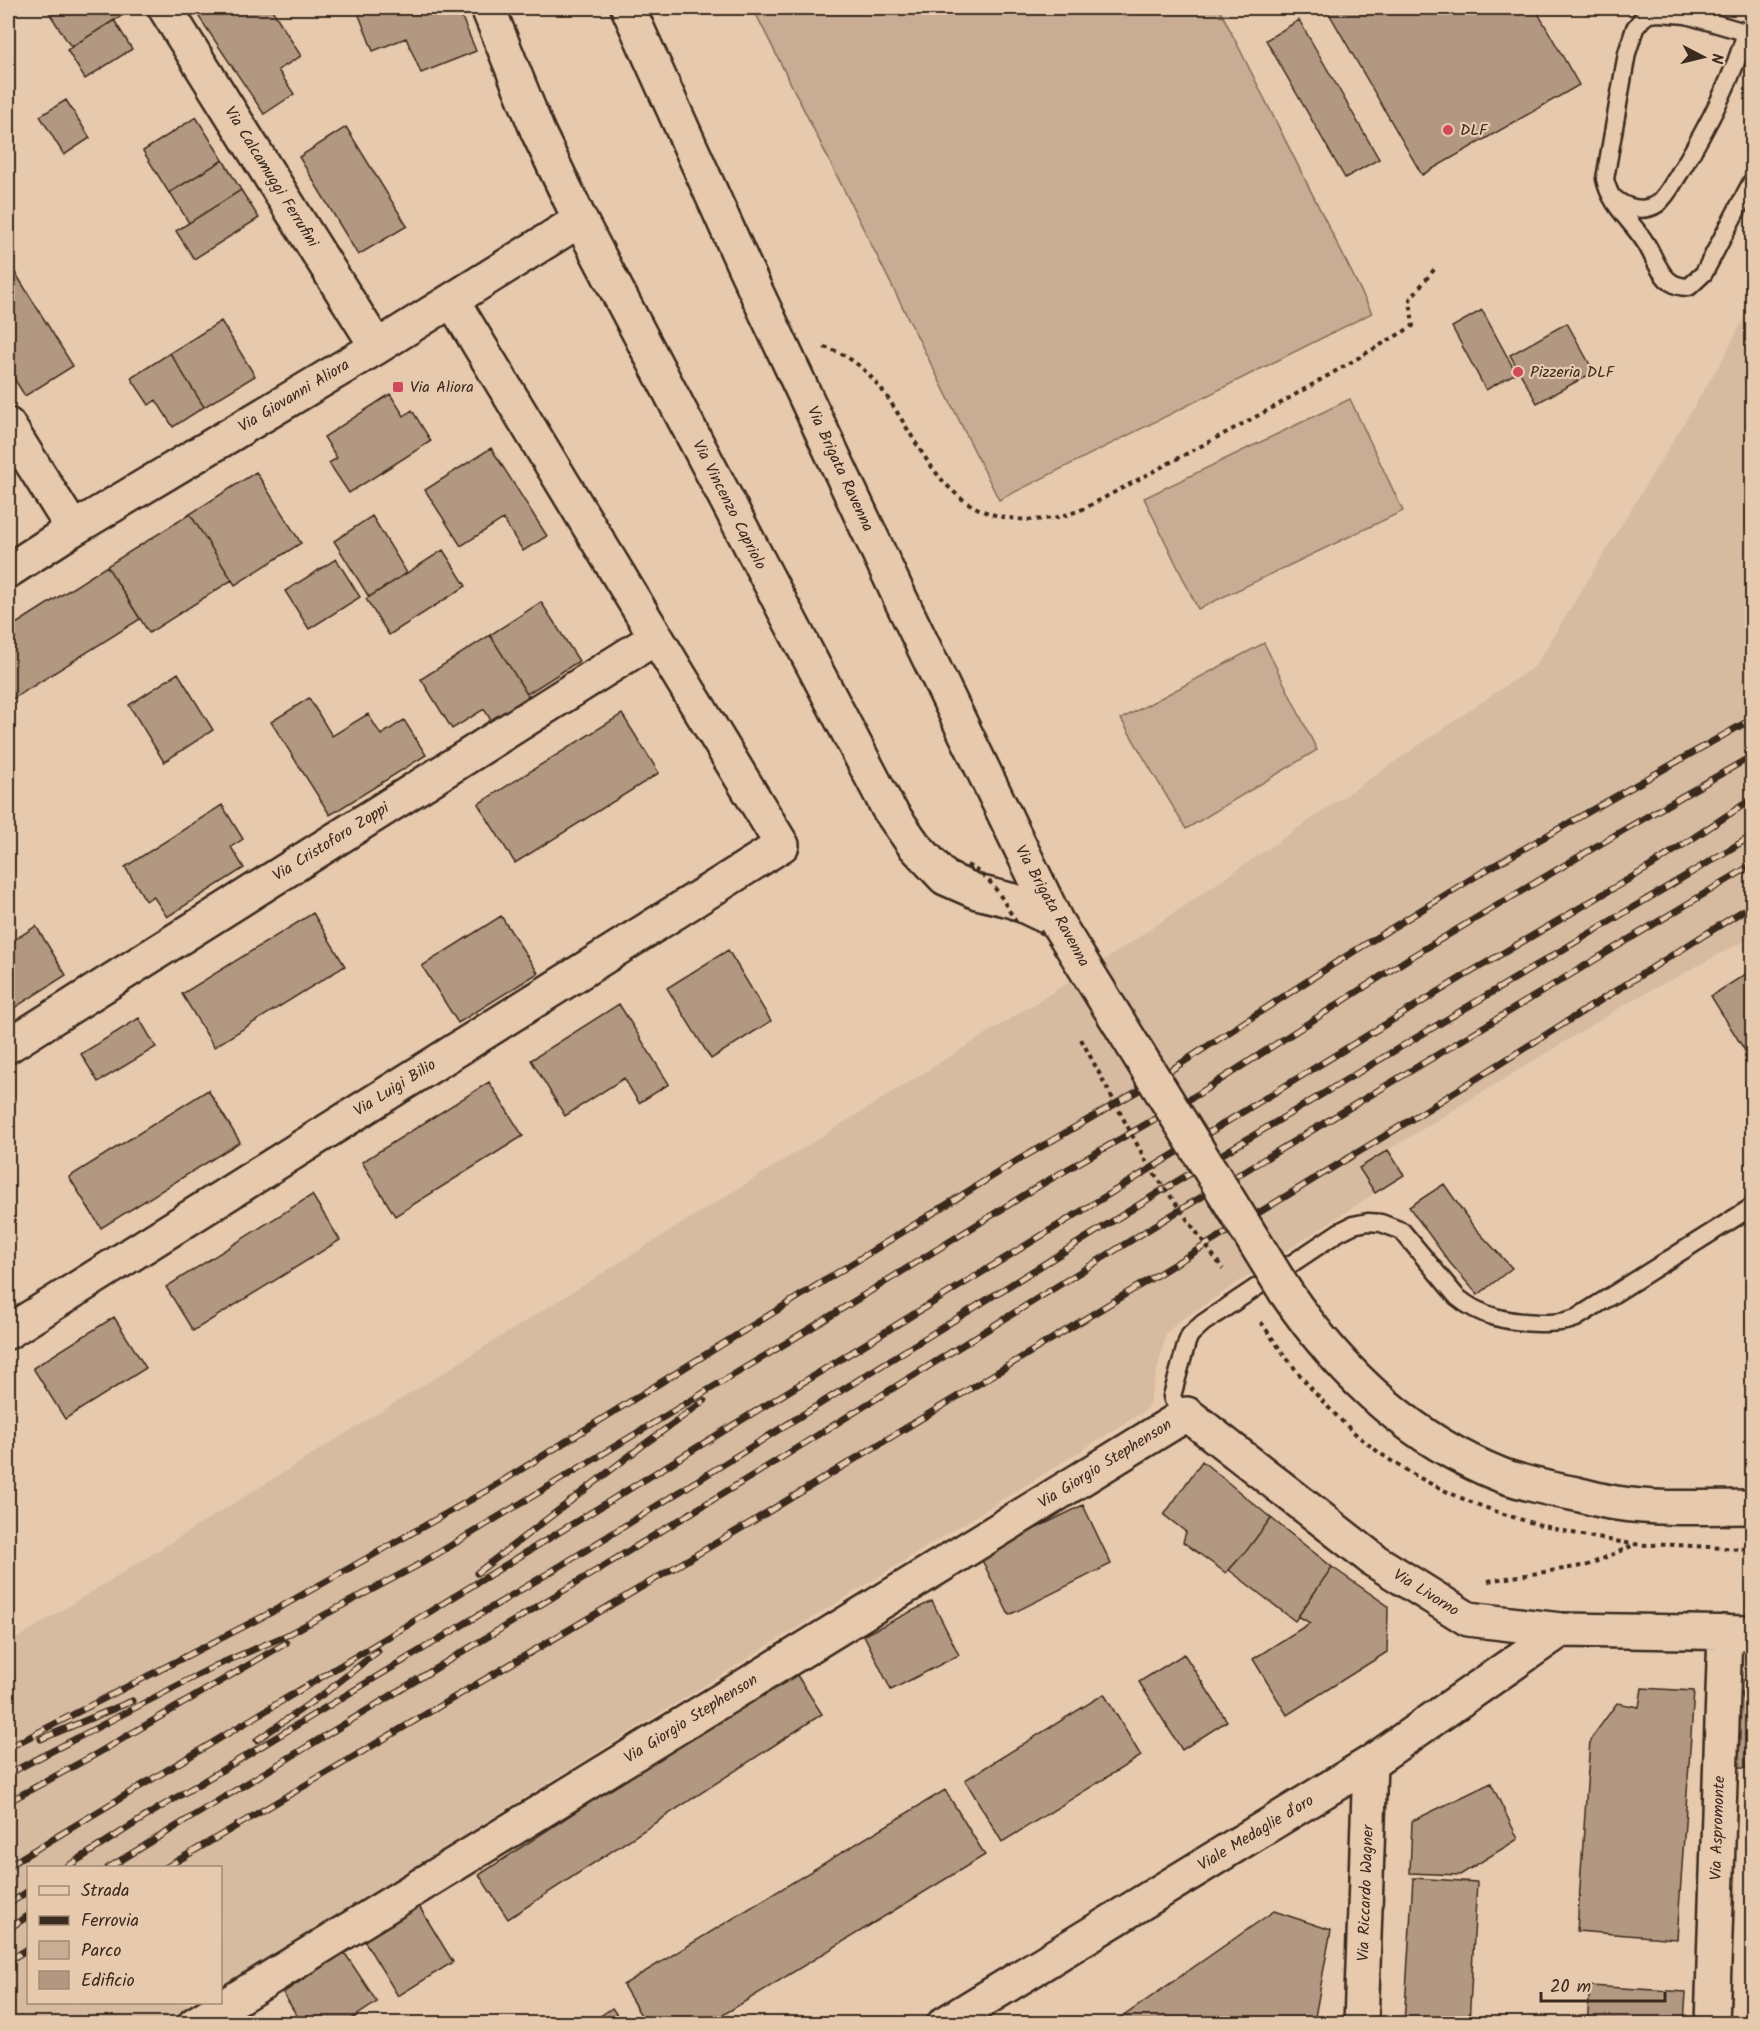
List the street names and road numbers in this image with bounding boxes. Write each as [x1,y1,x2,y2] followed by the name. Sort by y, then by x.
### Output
[217,102,325,253] street label: Via Calcamuggi Ferrufini
[234,353,354,439] street label: Via Giovanni Aliora
[800,402,880,536] street label: Via Brigata Ravenna
[685,436,773,574] street label: Via Vincenzo Capriolo
[268,795,395,888] street label: Via Cristoforo Zoppi
[1008,840,1096,972] street label: Via Brigata Ravenna
[349,1053,441,1123] street label: Via Luigi Bilio
[1033,1413,1177,1515] street label: Via Giorgio Stephenson
[1388,1563,1464,1623] street label: Via Livorno
[619,1668,763,1770] street label: Via Giorgio Stephenson
[1704,1775,1732,1881] street label: Via Aspromonte
[1193,1788,1319,1878] street label: Viale Medaglie d'oro
[1351,1823,1381,1962] street label: Via Riccardo Wagner

